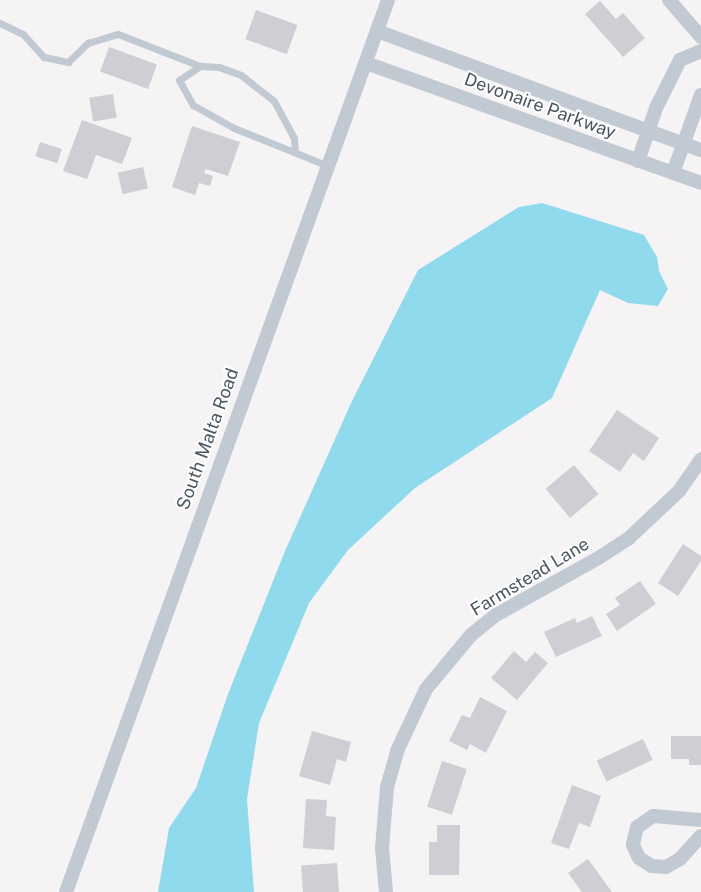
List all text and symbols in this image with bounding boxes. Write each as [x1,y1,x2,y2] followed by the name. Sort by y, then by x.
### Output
[461,69,619,143] street label: Devonaire Parkway
[172,365,244,513] street label: South Malta Road
[467,533,593,621] street label: Farmstead Lane

